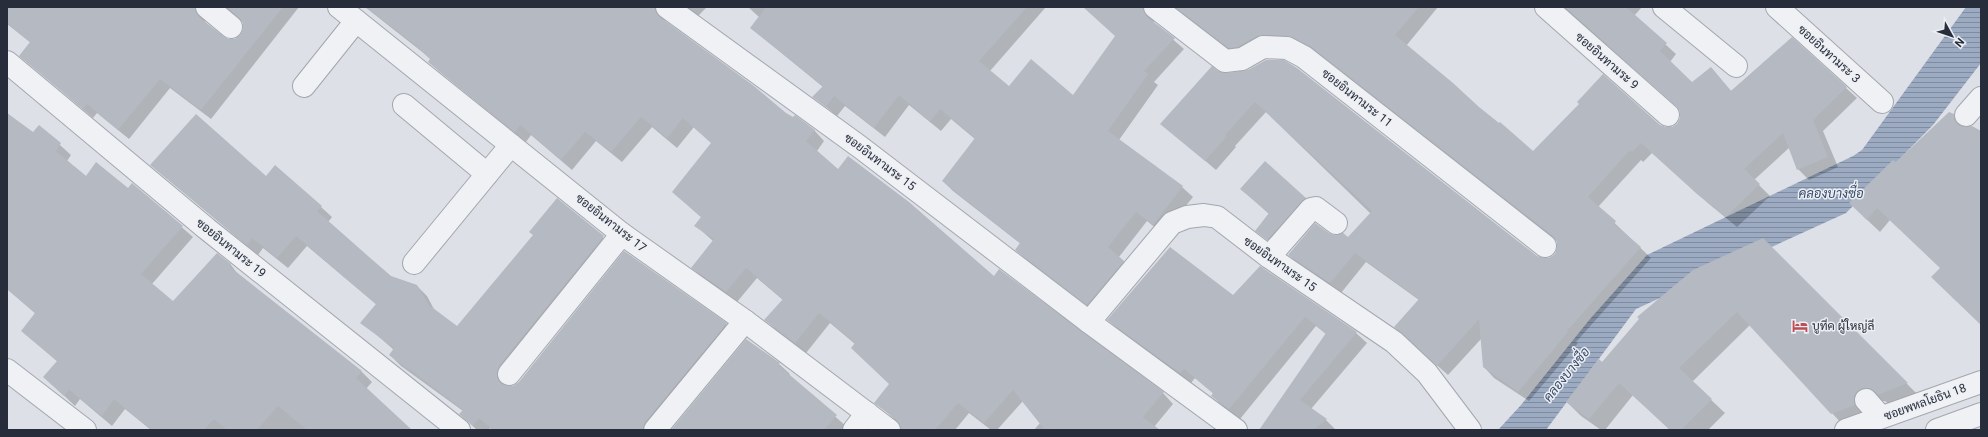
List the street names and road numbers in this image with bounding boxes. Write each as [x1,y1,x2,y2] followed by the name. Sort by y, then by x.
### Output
[1795,22,1863,86] street label: ซอยอินทามระ 3
[1573,30,1641,92] street label: ซอยอินทามระ 9
[1319,66,1395,130] street label: ซอยอินทามระ 11
[842,131,919,194] street label: ซอยอินทามระ 15
[573,191,649,255] street label: ซอยอินทามระ 17
[193,216,269,280] street label: ซอยอินทามระ 19
[1241,234,1319,294] street label: ซอยอินทามระ 15
[1882,380,1968,423] street label: ซอยพหลโยธิน 18

